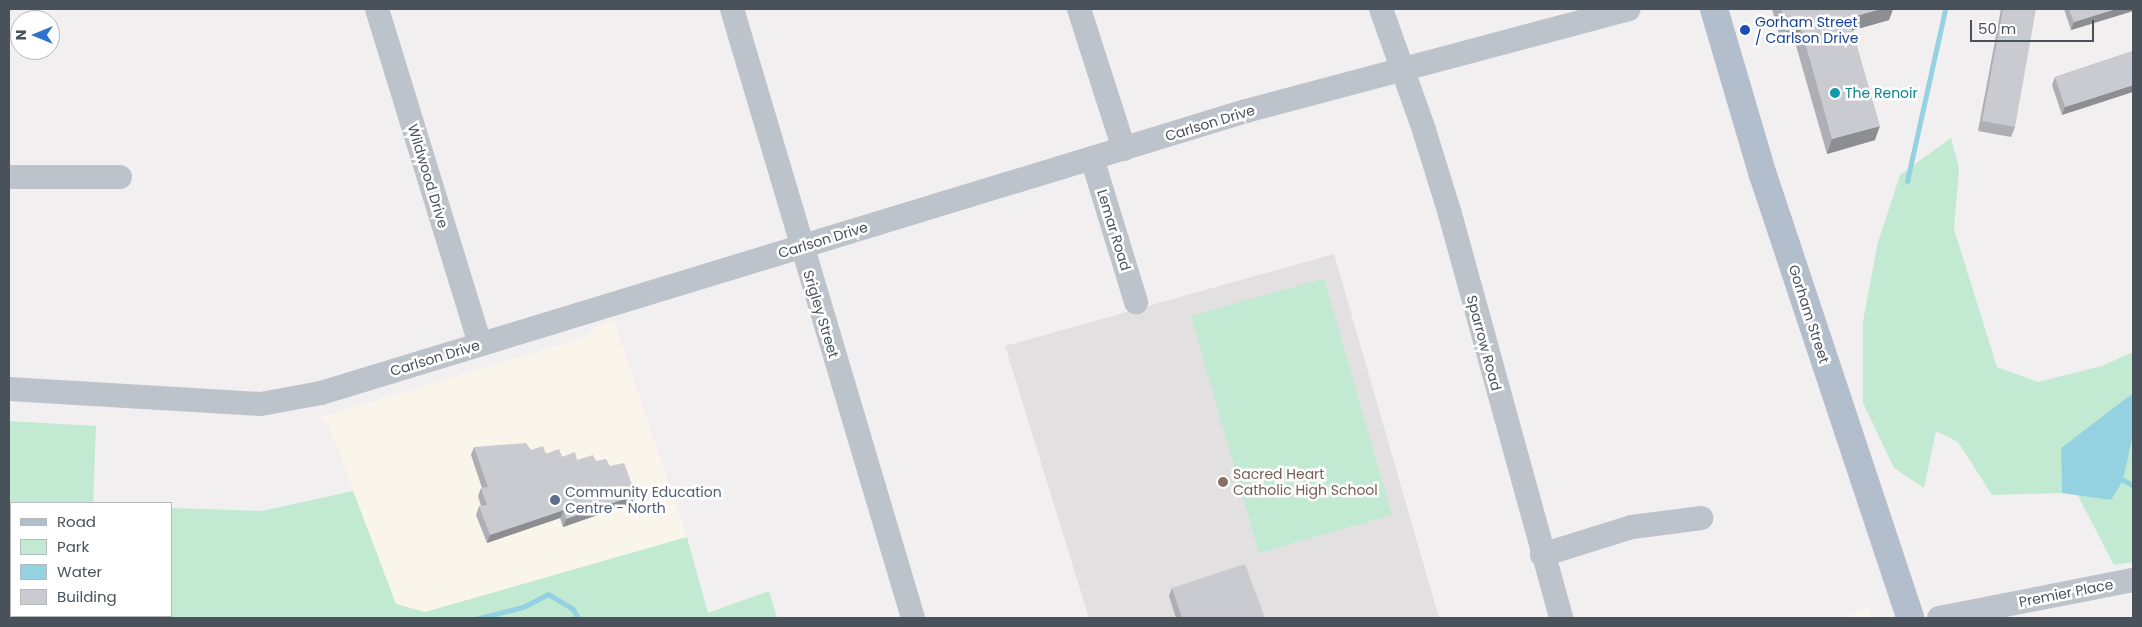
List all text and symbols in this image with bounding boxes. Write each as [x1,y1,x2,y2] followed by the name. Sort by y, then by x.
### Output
[10,10,60,60] north arrow
[1972,10,2096,42] scale bar
[1755,14,1858,46] place label: Gorham Street / Carlson Drive
[1978,18,2016,39] text: 50 m
[1739,24,1751,36] marker: Gorham Street / Carlson Drive
[11,30,31,40] text: N
[1845,85,1918,101] place label: The Renoir
[1829,87,1841,99] marker: The Renoir
[1163,101,1257,145] street label: Carlson Drive
[404,122,452,230] street label: Wildwood Drive
[1094,187,1134,273] street label: Lemar Road
[776,218,870,262] street label: Carlson Drive
[1785,263,1833,365] street label: Gorham Street
[800,268,842,360] street label: Srigley Street
[1463,293,1505,393] street label: Sparrow Road
[388,336,482,380] street label: Carlson Drive
[1233,466,1378,498] place label: Sacred Heart Catholic High School
[1217,476,1229,488] marker: Sacred Heart Catholic High School
[565,484,722,516] place label: Community Education Centre - North
[549,494,561,506] marker: Community Education Centre - North
[10,502,172,617] legend
[57,511,96,532] text: Road
[57,536,89,557] text: Park
[57,561,102,582] text: Water
[2017,576,2115,610] street label: Premier Place
[57,586,117,607] text: Building

